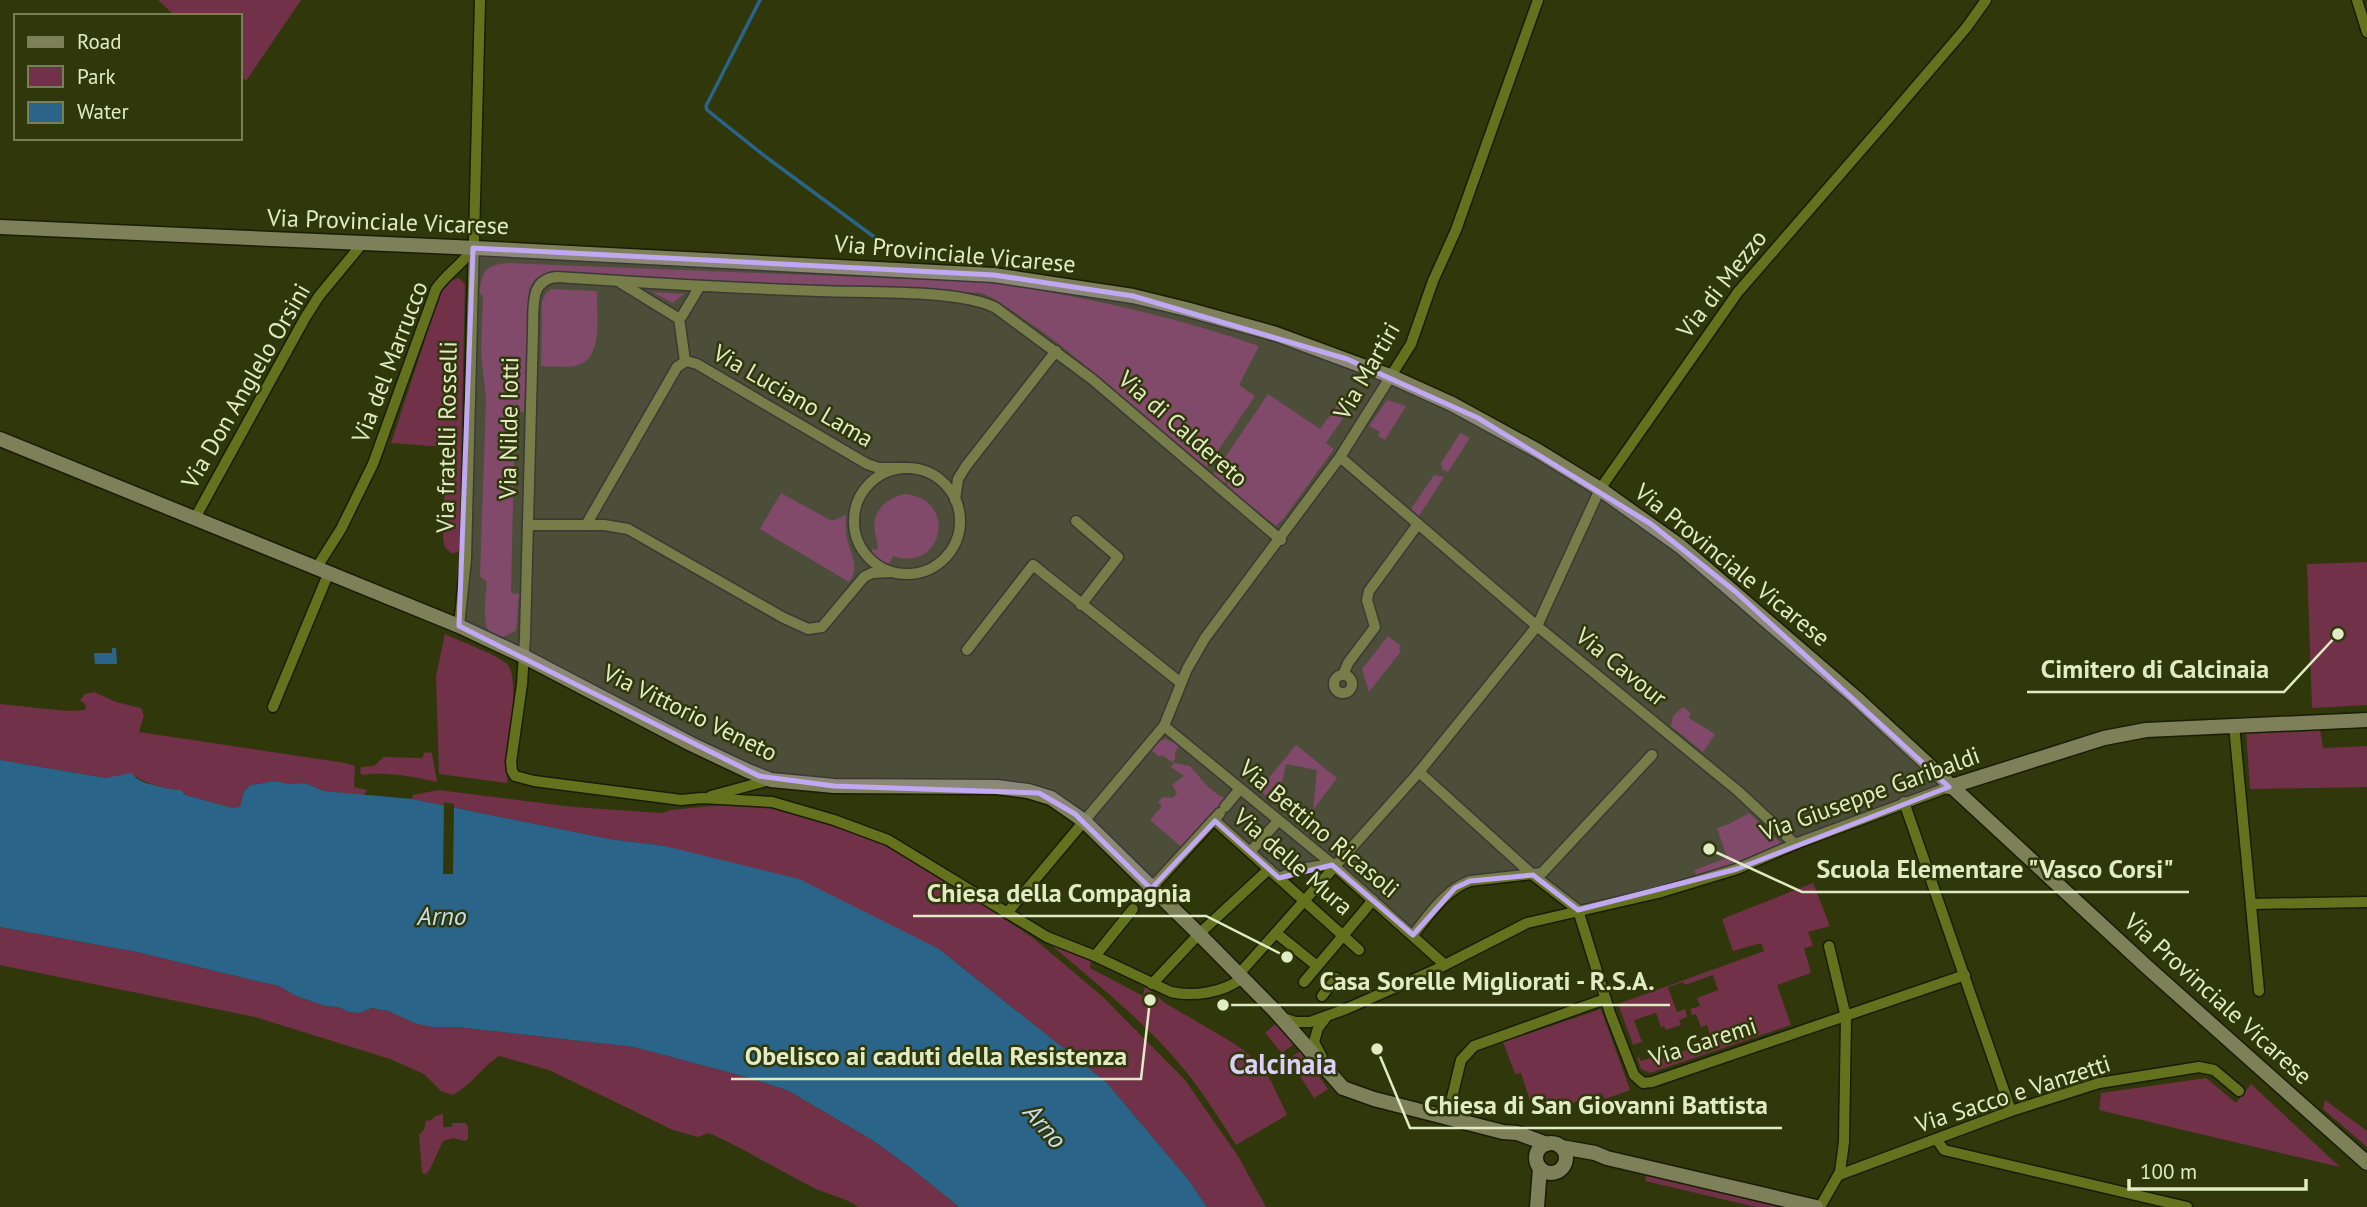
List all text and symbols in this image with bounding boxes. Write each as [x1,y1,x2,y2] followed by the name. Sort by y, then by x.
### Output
[14,14,242,140] legend
[77,28,121,55] text: Road
[77,63,116,90] text: Park
[77,98,129,125] text: Water
[265,202,510,241] street label: Via Provinciale Vicarese
[1669,223,1774,345] street label: Via di Mezzo
[832,227,1077,280] street label: Via Provinciale Vicarese
[344,277,435,448] street label: Via del Marrucco
[174,278,317,495] street label: Via Don Anglelo Orsini
[1326,317,1407,426] street label: Via Martiri
[707,337,879,454] street label: Via Luciano Lama
[429,341,464,534] street label: Via fratelli Rosselli
[492,357,525,500] street label: Via Nilde Iotti
[1111,363,1255,494] street label: Via di Caldereto
[1628,476,1836,653] street label: Via Provinciale Vicarese
[1568,620,1673,713] street label: Via Cavour
[2027,645,2284,692] callout: Cimitero di Calcinaia
[2041,652,2269,685] text: Cimitero di Calcinaia
[597,656,783,768] street label: Via Vittorio Veneto
[1755,739,1984,848] street label: Via Giuseppe Garibaldi
[1232,752,1406,905] street label: Via Bettino Ricasoli
[1227,801,1359,922] street label: Via delle Mura
[1802,845,2189,892] callout: Scuola Elementare "Vasco Corsi"
[1816,852,2174,885] text: Scuola Elementare "Vasco Corsi"
[913,869,1206,916] callout: Chiesa della Compagnia
[927,876,1191,909] text: Chiesa della Compagnia
[416,899,467,932] water label: Arno
[2117,905,2319,1091] street label: Via Provinciale Vicarese
[1304,958,1670,1005] callout: Casa Sorelle Migliorati - R.S.A.
[1319,964,1655,997] text: Casa Sorelle Migliorati - R.S.A.
[1644,1010,1761,1074] street label: Via Garemi
[731,1032,1141,1079] callout: Obelisco ai caduti della Resistenza
[745,1039,1127,1072] text: Obelisco ai caduti della Resistenza
[1229,1045,1337,1082] district label: Calcinaia
[1910,1047,2114,1140] street label: Via Sacco e Vanzetti
[1410,1081,1782,1128] callout: Chiesa di San Giovanni Battista
[1424,1088,1768,1121] text: Chiesa di San Giovanni Battista
[1016,1095,1074,1155] water label: Arno
[2129,1148,2306,1192] scale bar
[2140,1158,2197,1185] text: 100 m

